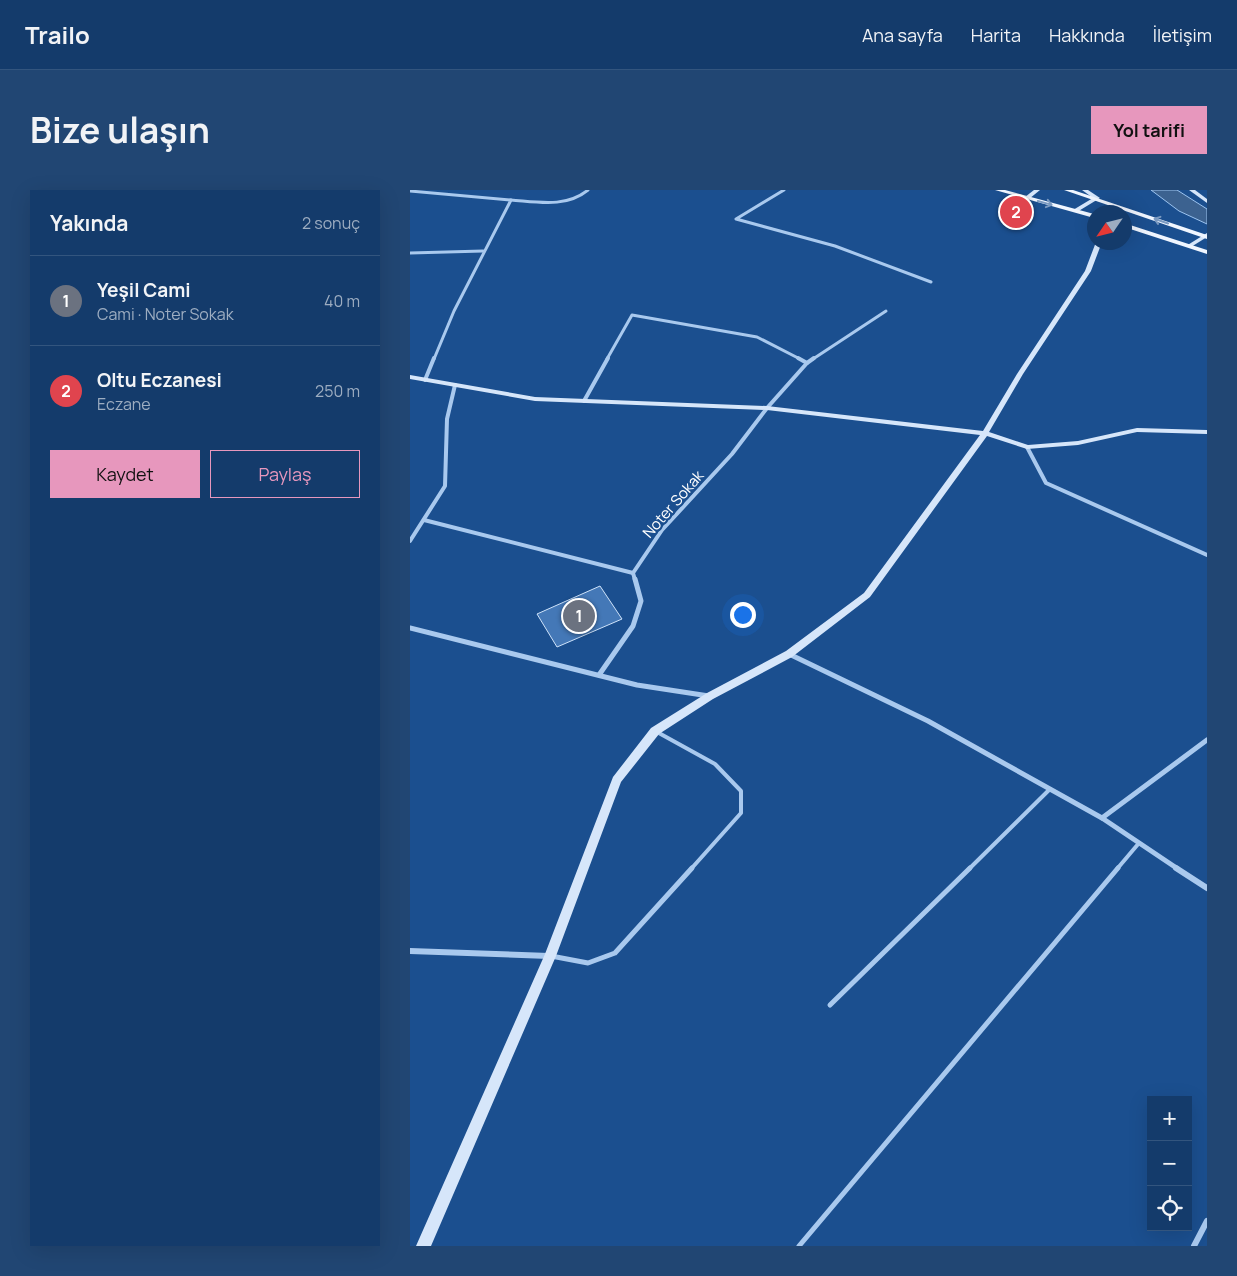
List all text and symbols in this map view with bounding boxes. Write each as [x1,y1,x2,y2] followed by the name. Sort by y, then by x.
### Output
[25,18,90,51] text: Trailo
[862,23,943,47] text: Ana sayfa
[971,23,1021,47] text: Harita
[1049,23,1125,47] text: Hakkında
[1153,23,1212,47] text: İletişim
[30,106,210,154] text: Bize ulaşın
[1091,106,1207,154] button: Yol tarifi
[1000,193,1032,231] pin: 2
[1036,199,1052,208] one-way arrow
[1087,205,1132,250] north arrow
[50,209,128,237] text: Yakında
[302,212,360,234] text: 2 sonuç
[1154,216,1169,225] one-way arrow
[97,277,191,303] text: Yeşil Cami
[62,290,70,312] text: 1
[324,290,360,312] text: 40 m
[97,303,234,325] text: Cami · Noter Sokak
[97,367,222,393] text: Oltu Eczanesi
[61,380,71,402] text: 2
[315,380,360,402] text: 250 m
[97,393,151,415] text: Eczane
[50,450,200,498] button: Kaydet
[210,450,360,498] button: Paylaş
[638,465,709,542] street label: Noter Sokak
[563,597,595,635] pin: 1
[730,602,756,628] your location
[1147,1096,1192,1231] map controls
[1147,1096,1192,1141] button: +
[1147,1141,1192,1186] button: −
[1147,1186,1192,1231] button: locate

